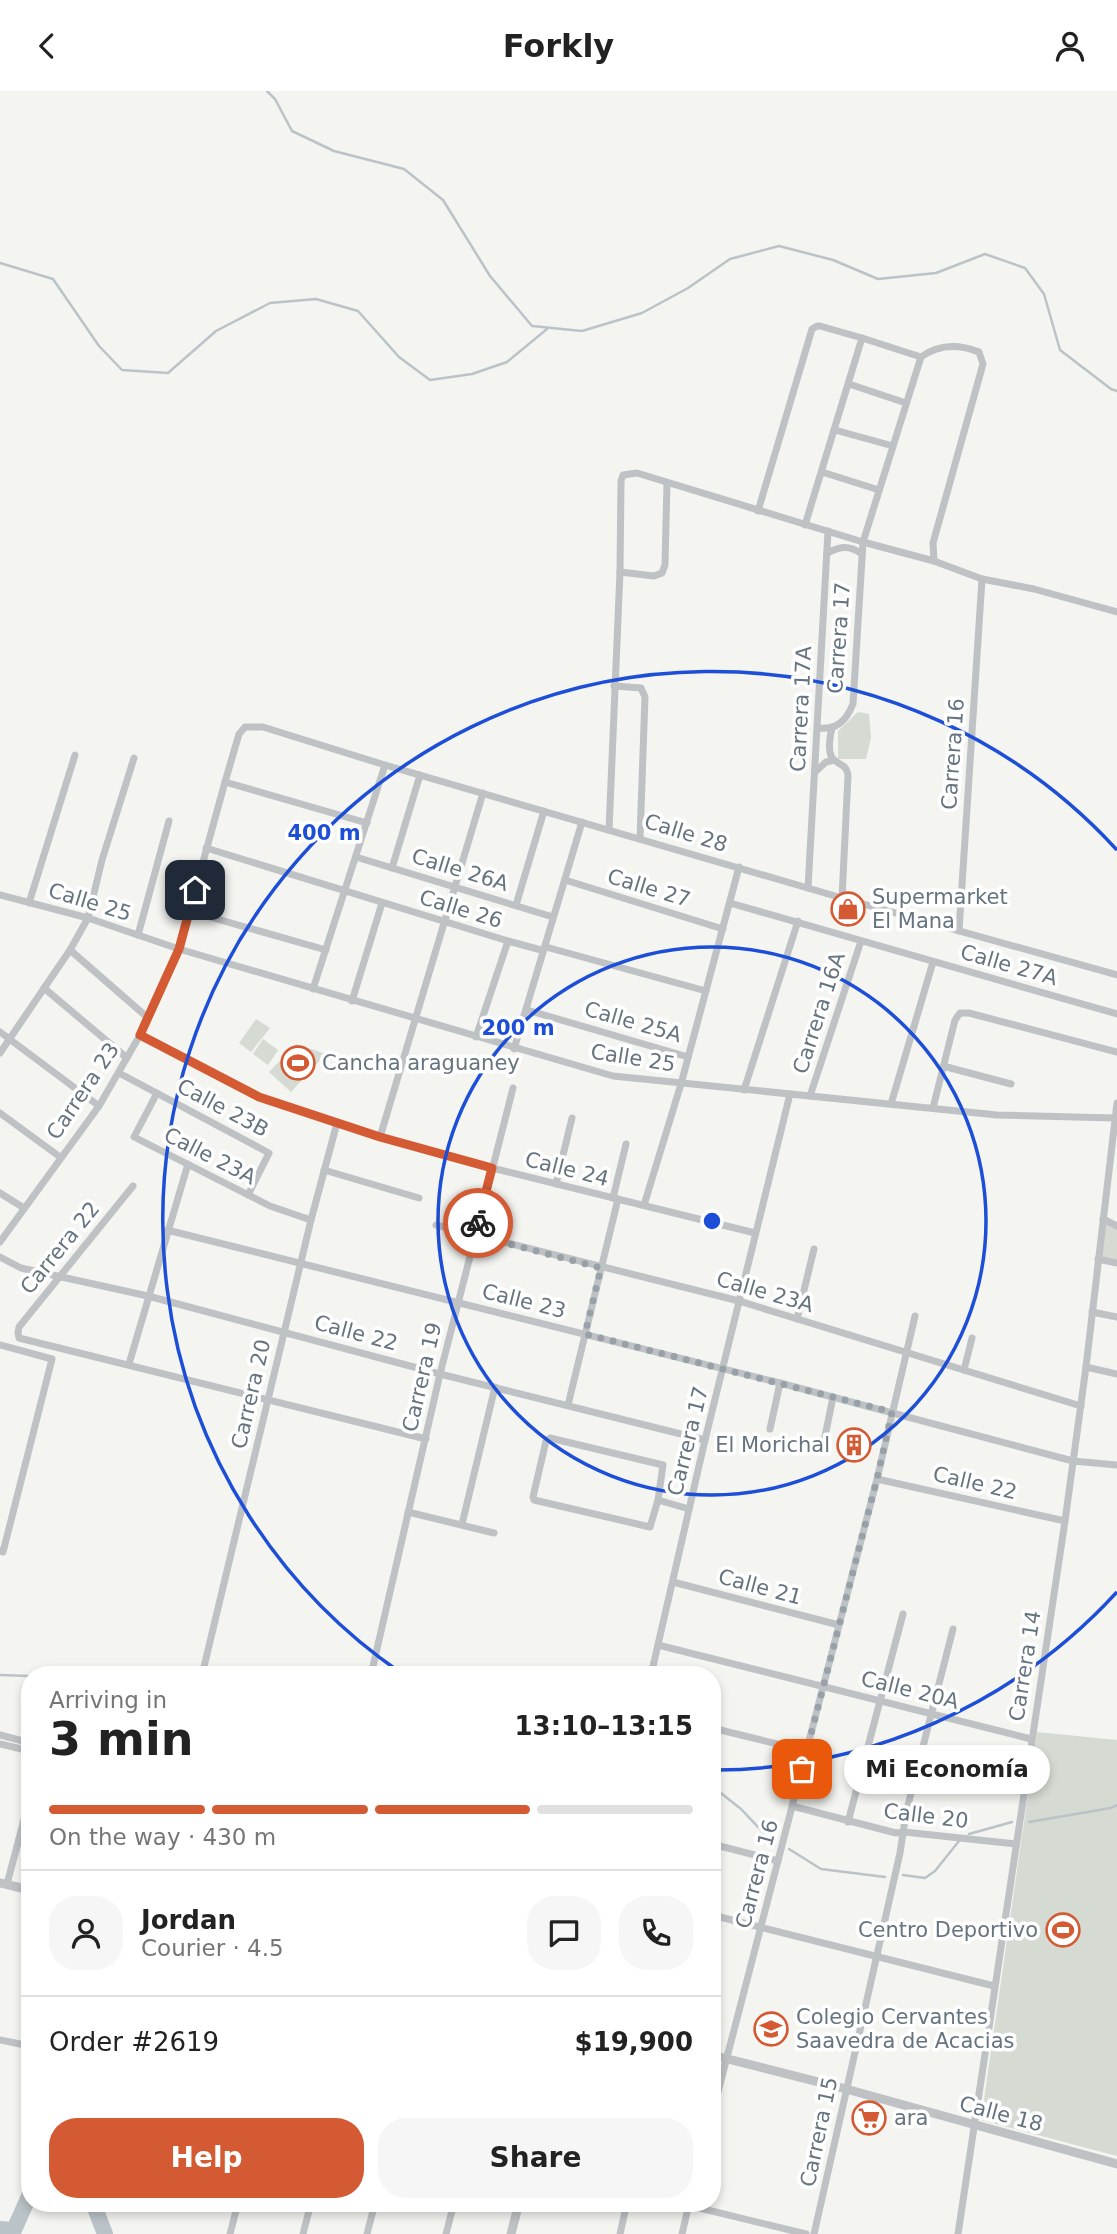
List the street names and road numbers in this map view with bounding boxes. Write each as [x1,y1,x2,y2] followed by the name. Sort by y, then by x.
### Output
[823,581,855,695] street label: Carrera 17
[786,645,816,773] street label: Carrera 17A
[937,697,969,811] street label: Carrera 16
[642,809,730,857] street label: Calle 28
[409,844,512,896] street label: Calle 26A
[605,864,693,912] street label: Calle 27
[46,878,134,926] street label: Calle 25
[417,885,505,933] street label: Calle 26
[958,940,1061,990] street label: Calle 27A
[788,949,850,1077] street label: Carrera 16A
[582,997,685,1047] street label: Calle 25A
[42,1038,124,1144] street label: Carrera 23
[589,1039,677,1077] street label: Calle 25
[173,1074,273,1142] street label: Calle 23B
[160,1123,261,1190] street label: Calle 23A
[523,1147,611,1191] street label: Calle 24
[15,1197,105,1299] street label: Carrera 22
[714,1267,817,1317] street label: Calle 23A
[480,1279,568,1323] street label: Calle 23
[312,1310,400,1356] street label: Calle 22
[398,1320,446,1434] street label: Carrera 19
[227,1337,275,1451] street label: Carrera 20
[663,1384,713,1498] street label: Carrera 17
[931,1462,1019,1504] street label: Calle 22
[716,1564,804,1610] street label: Calle 21
[1004,1609,1046,1723] street label: Carrera 14
[859,1666,962,1714] street label: Calle 20A
[882,1799,970,1833] street label: Calle 20
[731,1817,783,1931] street label: Carrera 16
[796,2075,842,2189] street label: Carrera 15
[957,2091,1045,2137] street label: Calle 18

